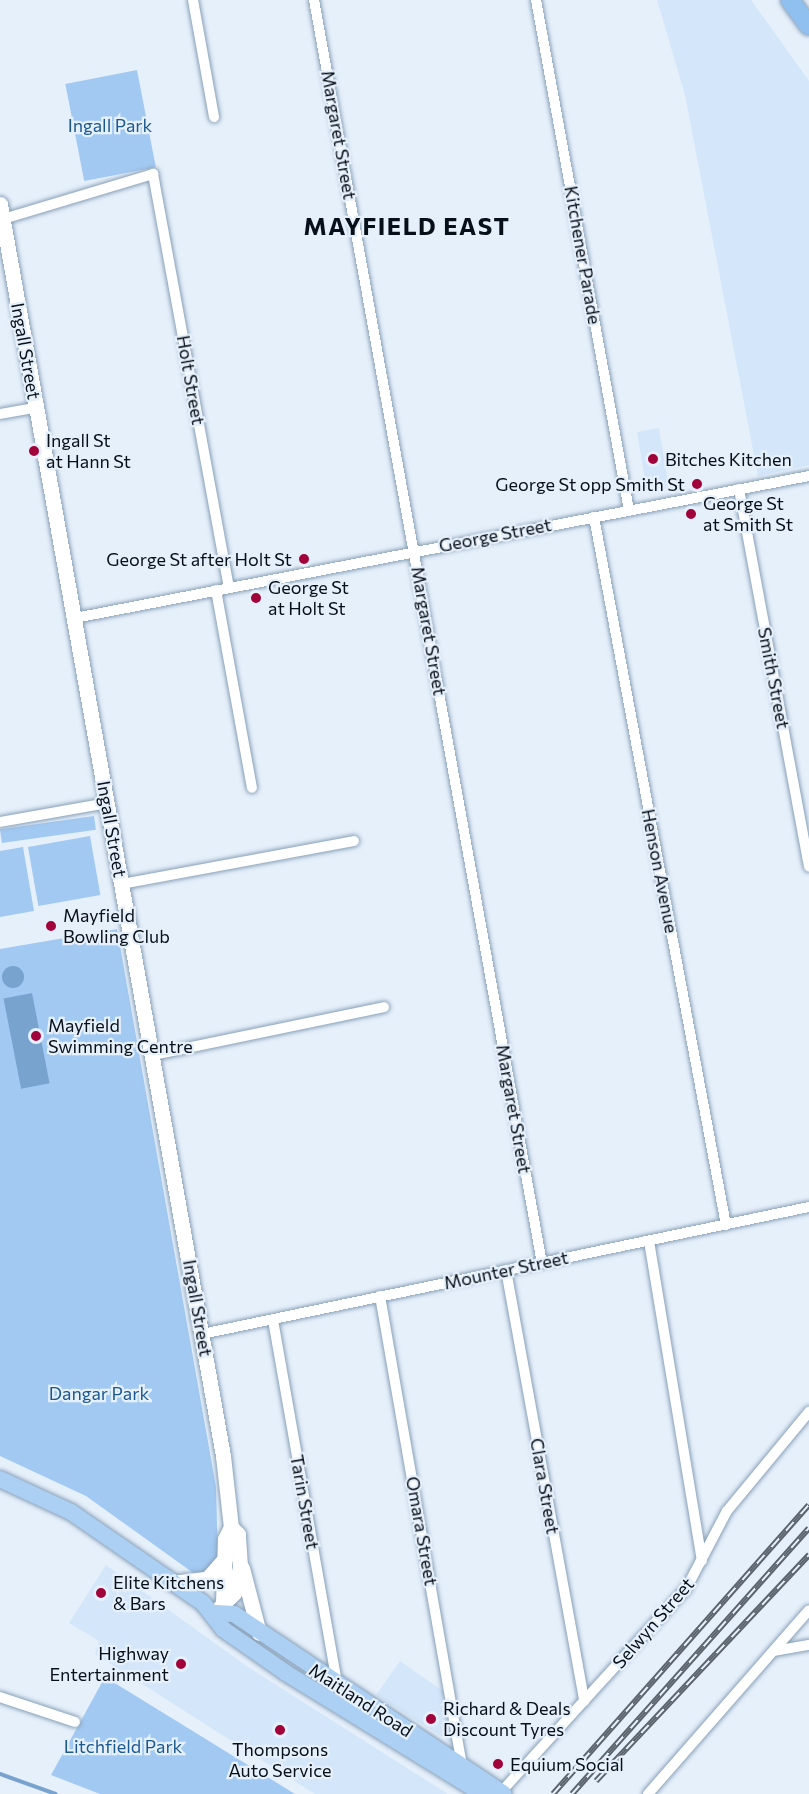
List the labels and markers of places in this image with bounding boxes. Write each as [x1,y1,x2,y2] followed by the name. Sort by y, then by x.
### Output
[46,430,131,472] place label: Ingall St at Hann St
[27,444,41,458] marker: Ingall St at Hann St
[665,448,792,470] place label: Bitches Kitchen
[646,452,660,466] marker: Bitches Kitchen
[495,473,685,495] place label: George St opp Smith St
[690,477,704,491] marker: George St opp Smith St
[703,493,793,536] place label: George St at Smith St
[684,507,698,521] marker: George St at Smith St
[106,548,292,570] place label: George St after Holt St
[297,552,311,566] marker: George St after Holt St
[268,577,349,620] place label: George St at Holt St
[249,591,263,605] marker: George St at Holt St
[63,905,170,948] place label: Mayfield Bowling Club
[44,919,58,933] marker: Mayfield Bowling Club
[48,1015,193,1058] place label: Mayfield Swimming Centre
[29,1029,43,1043] marker: Mayfield Swimming Centre
[113,1572,224,1614] place label: Elite Kitchens & Bars
[94,1586,108,1600] marker: Elite Kitchens & Bars
[49,1643,169,1686] place label: Highway Entertainment
[174,1657,188,1671] marker: Highway Entertainment
[443,1698,571,1740] place label: Richard & Deals Discount Tyres
[424,1712,438,1726] marker: Richard & Deals Discount Tyres
[273,1723,287,1737] marker: Thompsons Auto Service
[228,1739,332,1782] place label: Thompsons Auto Service
[510,1753,624,1775] place label: Equium Social
[491,1757,505,1771] marker: Equium Social

